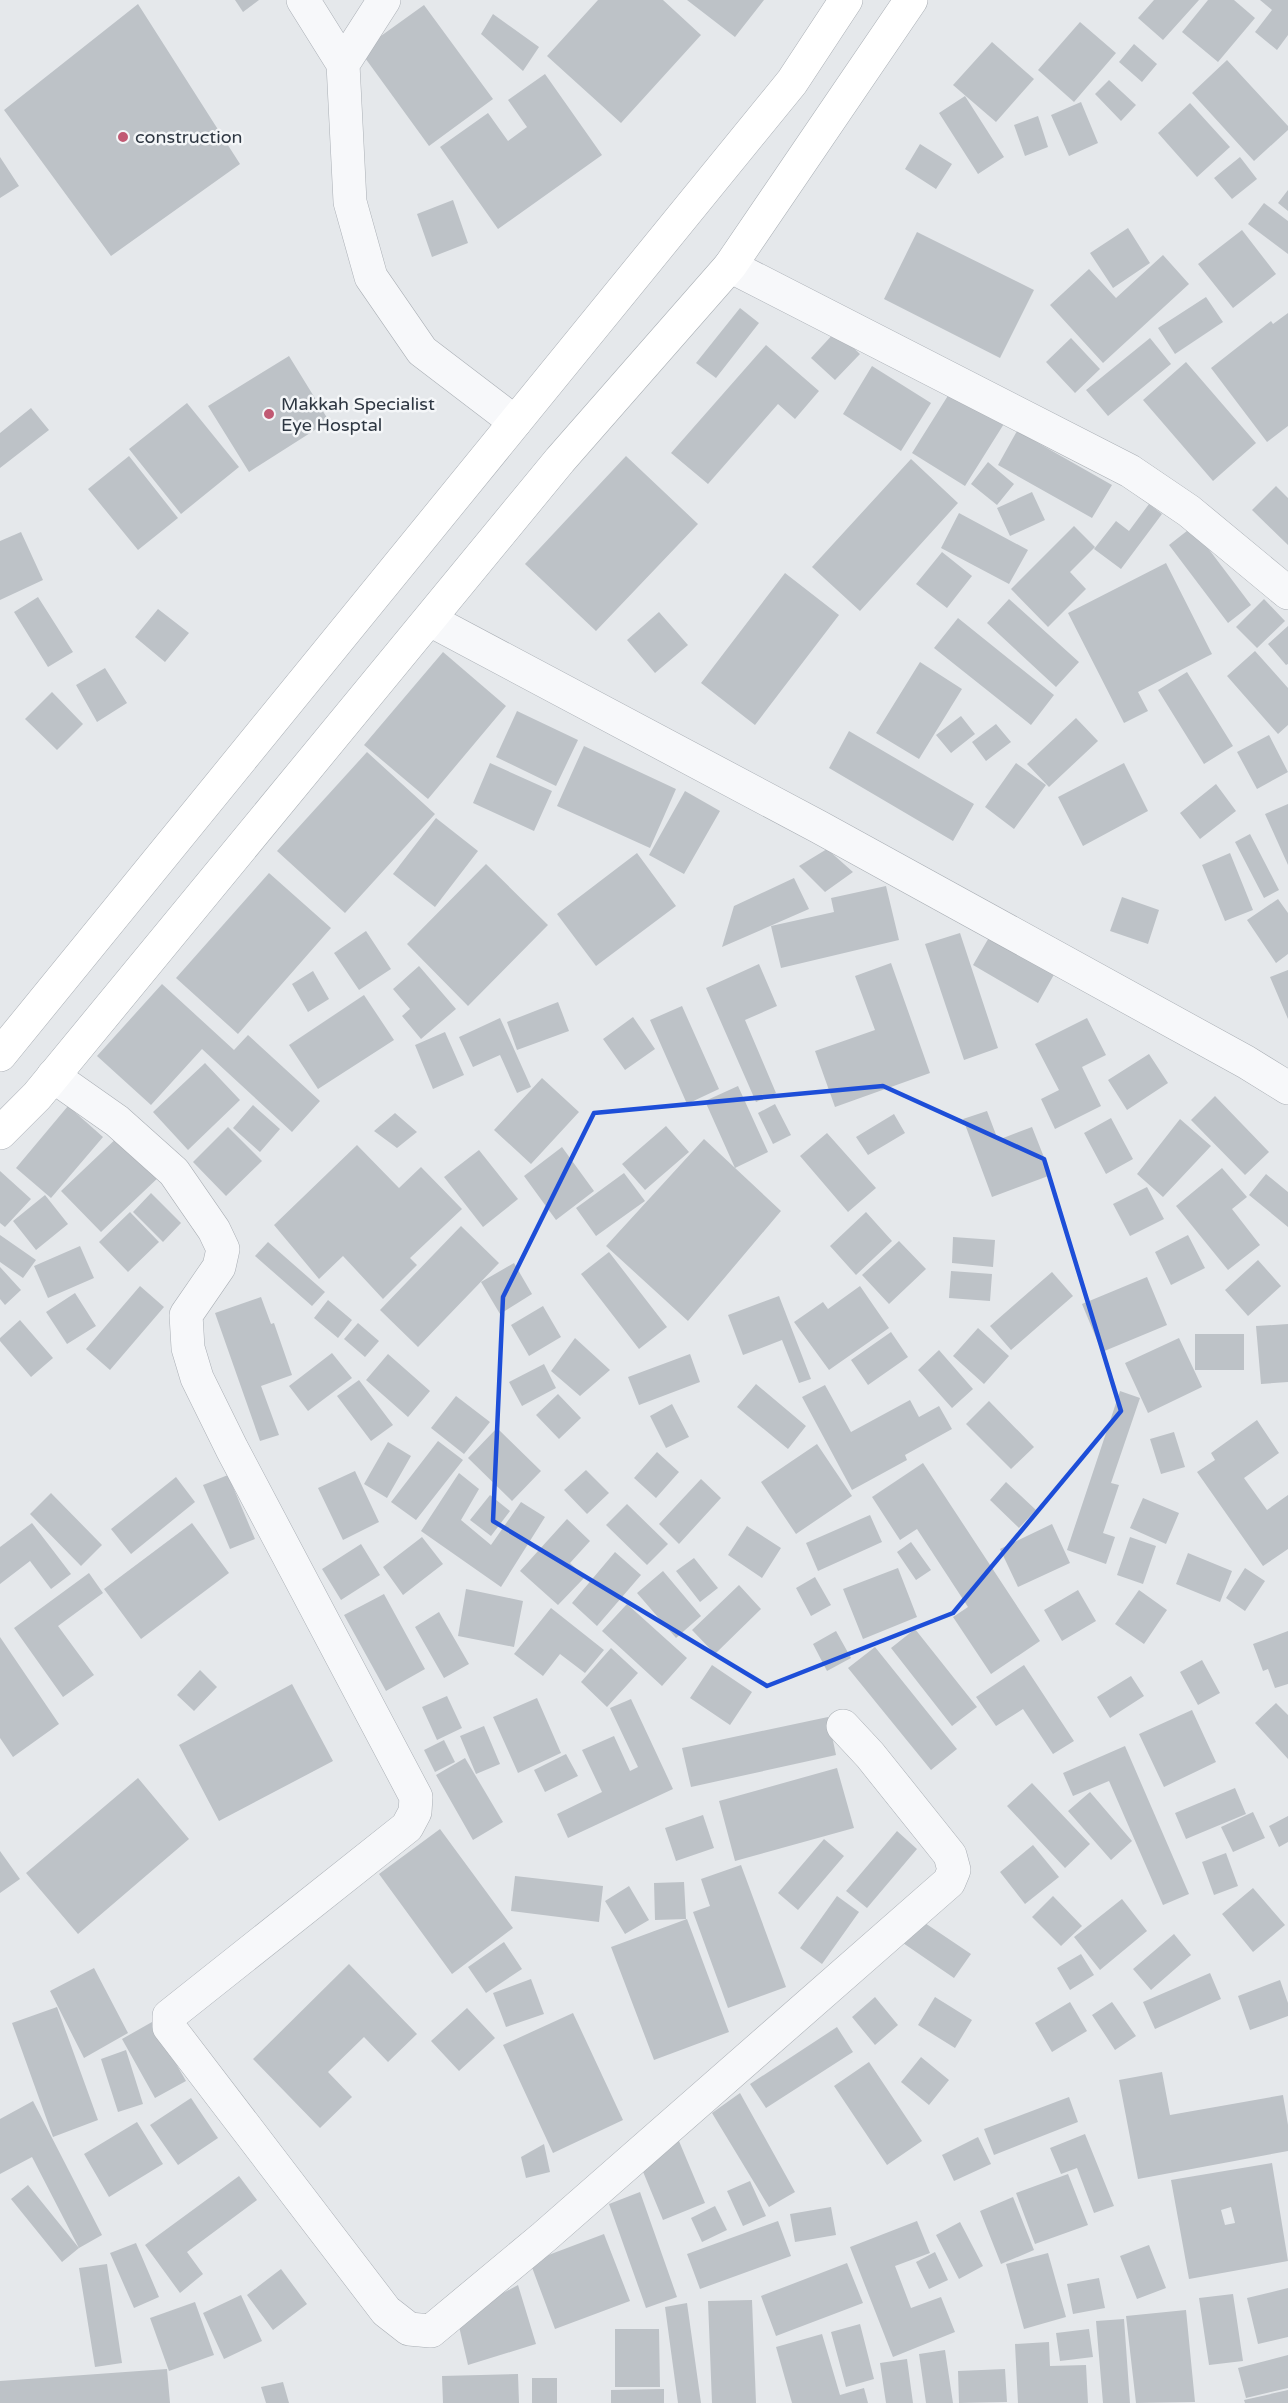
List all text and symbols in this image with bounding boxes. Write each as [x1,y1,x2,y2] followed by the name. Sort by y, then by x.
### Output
[135,126,243,148] place label: construction
[116,130,130,144] marker: construction
[281,393,435,436] place label: Makkah Specialist Eye Hosptal
[262,407,276,421] marker: Makkah Specialist Eye Hosptal

